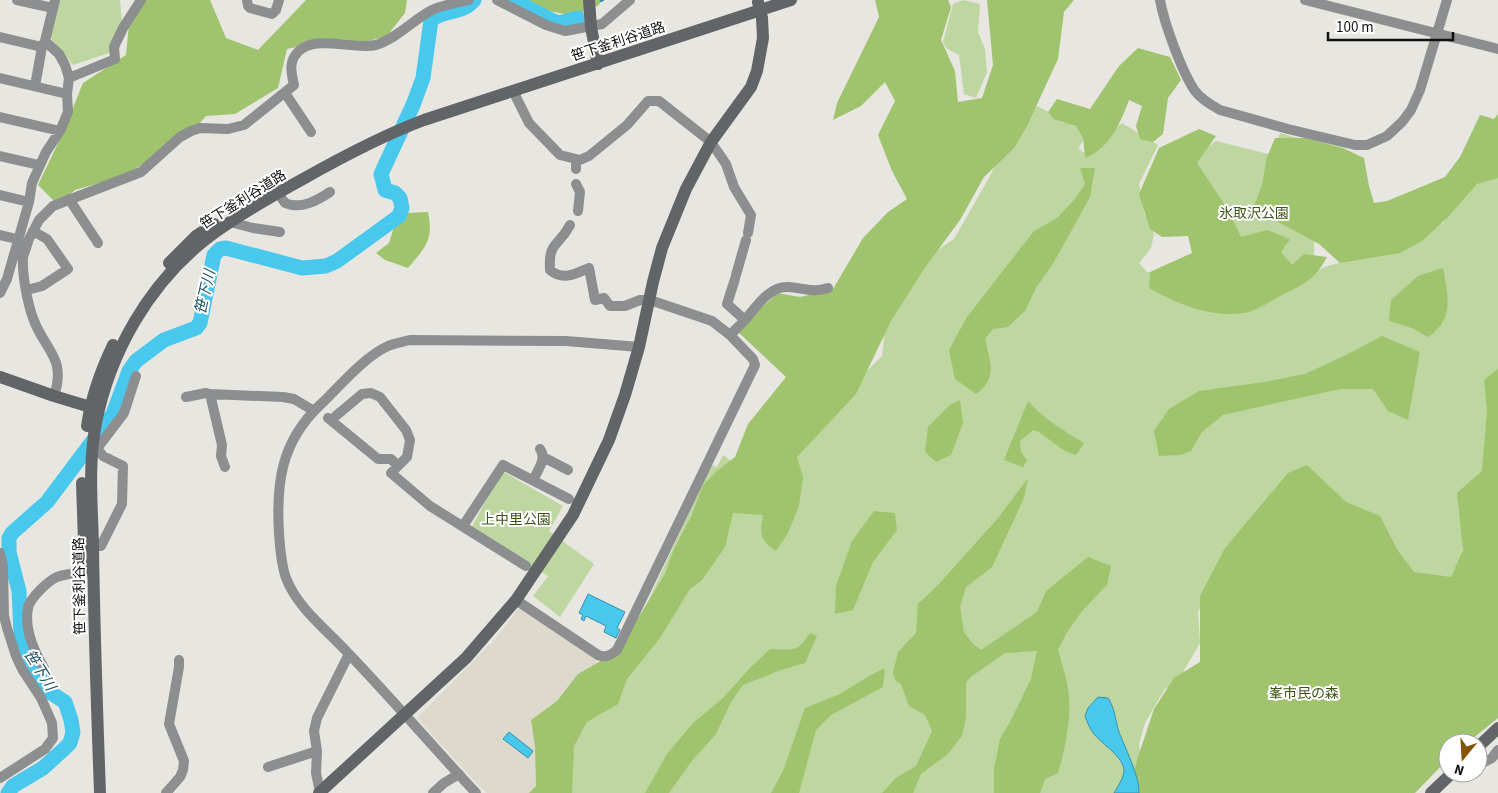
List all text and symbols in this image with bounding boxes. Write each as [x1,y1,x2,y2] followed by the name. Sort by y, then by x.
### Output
[1328,10,1453,42] scale bar
[569,17,668,67] street label: 笹下釜利谷道路
[1336,17,1374,38] text: 100 m
[197,165,290,234] street label: 笹下釜利谷道路
[1219,204,1289,224] park label: 氷取沢公園
[190,266,221,316] water label: 笹下川
[481,510,551,530] park label: 上中里公園
[69,537,91,635] street label: 笹下釜利谷道路
[19,646,61,697] water label: 笹下川
[1269,684,1339,704] park label: 峯市民の森
[1438,733,1488,783] north arrow
[1452,758,1467,780] text: N

